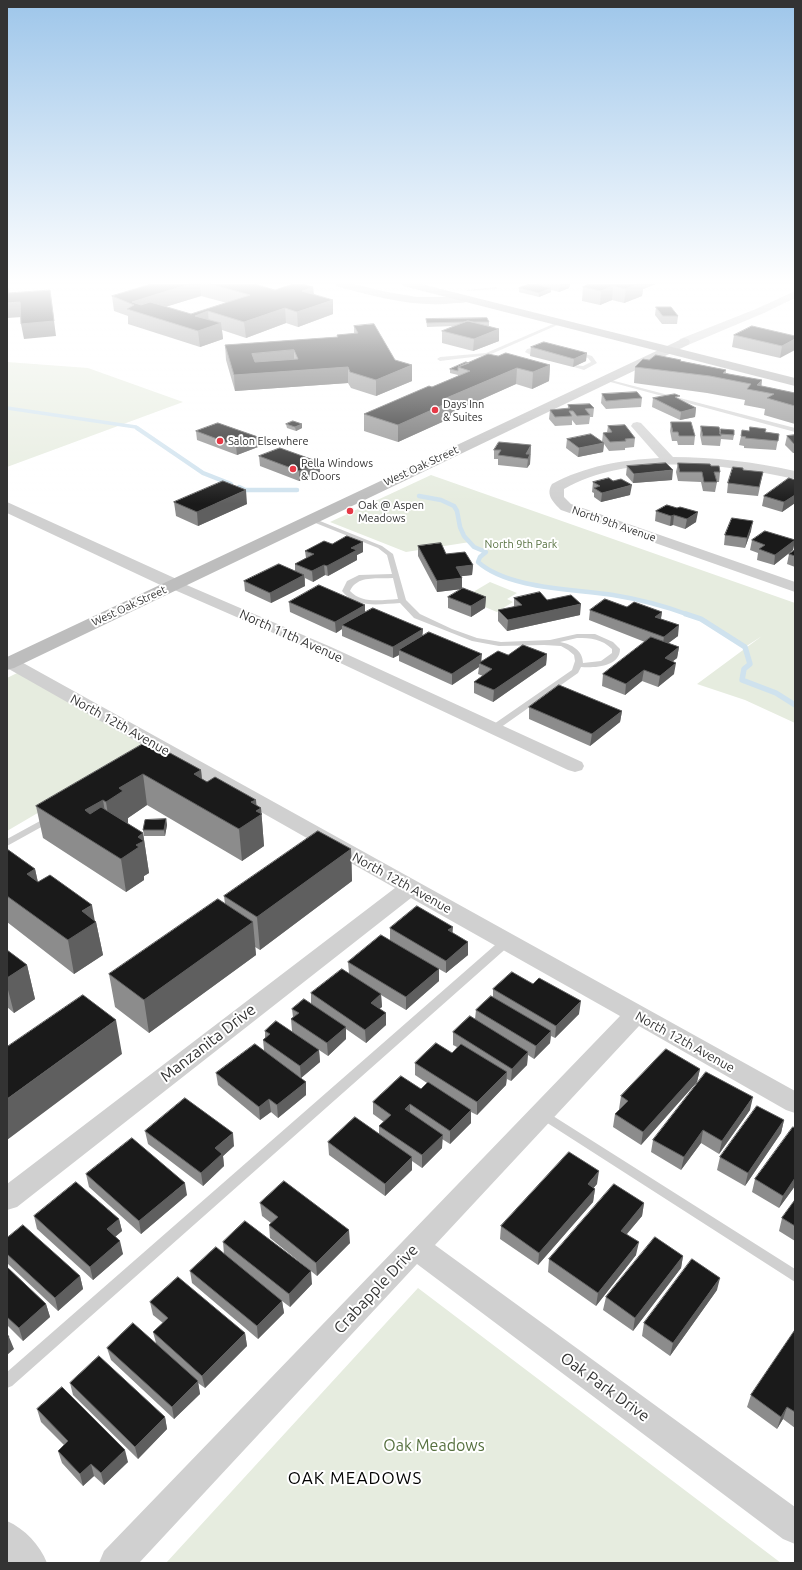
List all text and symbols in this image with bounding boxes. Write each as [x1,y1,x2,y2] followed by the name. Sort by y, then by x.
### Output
[443,397,484,423] place label: Days Inn & Suites
[430,405,440,415] marker: Days Inn & Suites
[228,434,309,448] place label: Salon Elsewhere
[215,436,225,446] marker: Salon Elsewhere
[382,443,460,489] street label: West Oak Street
[301,456,373,482] place label: Pella Windows & Doors
[288,464,298,474] marker: Pella Windows & Doors
[358,498,424,524] place label: Oak @ Aspen Meadows
[570,503,658,545] street label: North 9th Avenue
[345,506,355,516] marker: Oak @ Aspen Meadows
[485,537,557,551] park label: North 9th Park
[90,583,168,629] street label: West Oak Street
[237,606,345,666] street label: North 11th Avenue
[68,691,172,759] street label: North 12th Avenue
[350,849,454,917] street label: North 12th Avenue
[156,1000,260,1086] street label: Manzanita Drive
[633,1008,737,1076] street label: North 12th Avenue
[330,1240,422,1338] street label: Crabapple Drive
[557,1348,653,1426] street label: Oak Park Drive
[383,1436,485,1456] park label: Oak Meadows
[288,1468,422,1488] district label: OAK MEADOWS

